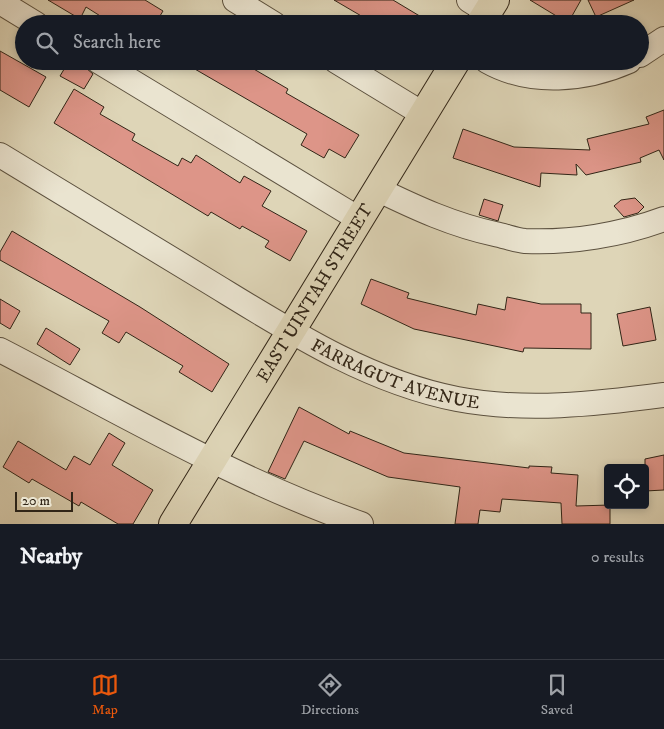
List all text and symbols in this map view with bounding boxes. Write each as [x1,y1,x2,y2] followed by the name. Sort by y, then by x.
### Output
[15,15,649,70] search box
[33,29,61,57] icon: search
[73,31,161,54] text: Search here
[252,200,378,387] street label: EAST UINTAH STREET
[307,335,481,415] street label: FARRAGUT AVENUE
[604,464,649,509] map controls
[604,464,649,509] button: locate
[15,489,72,512] scale bar
[22,492,50,510] text: 20 m
[20,544,82,570] text: Nearby
[591,547,644,567] text: 0 results
[91,671,119,719] tab: Map
[301,671,359,719] tab: Directions
[541,671,573,719] tab: Saved

